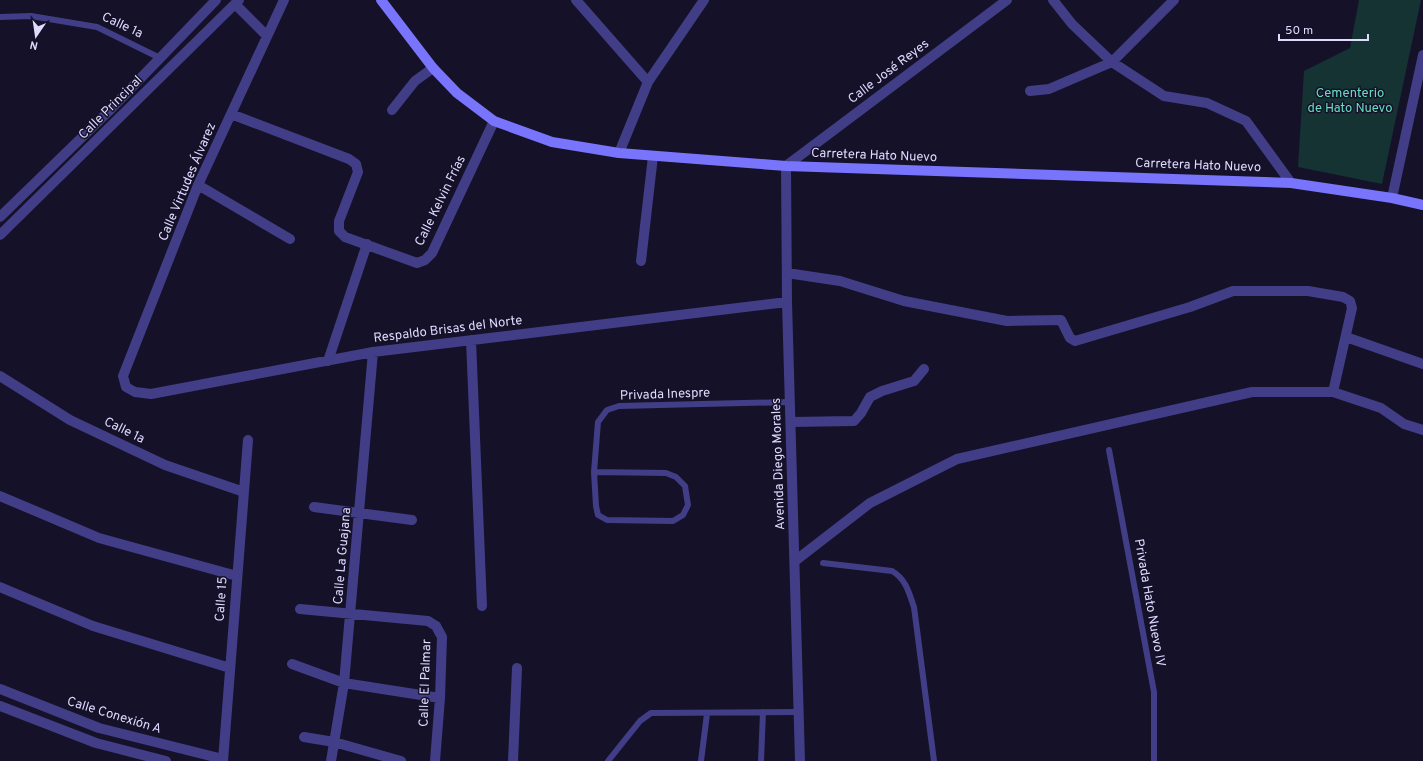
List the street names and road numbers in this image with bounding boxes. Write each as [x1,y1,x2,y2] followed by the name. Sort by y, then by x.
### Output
[99,10,145,42] street label: Calle 1a
[845,36,933,108] street label: Calle José Reyes
[76,73,146,143] street label: Calle Principal
[154,120,220,244] street label: Calle Virtudes Álvarez
[811,146,937,166] street label: Carretera Hato Nuevo
[412,153,470,249] street label: Calle Kelvin Frías
[1135,156,1261,176] street label: Carretera Hato Nuevo
[373,313,523,347] street label: Respaldo Brisas del Norte
[620,385,710,405] street label: Privada Inespre
[769,398,789,530] street label: Avenida Diego Morales
[101,414,147,448] street label: Calle 1a
[331,507,355,605] street label: Calle La Guajana
[1130,538,1168,668] street label: Privada Hato Nuevo IV
[212,576,232,622] street label: Calle 15
[416,639,436,727] street label: Calle El Palmar
[65,694,163,738] street label: Calle Conexión A

